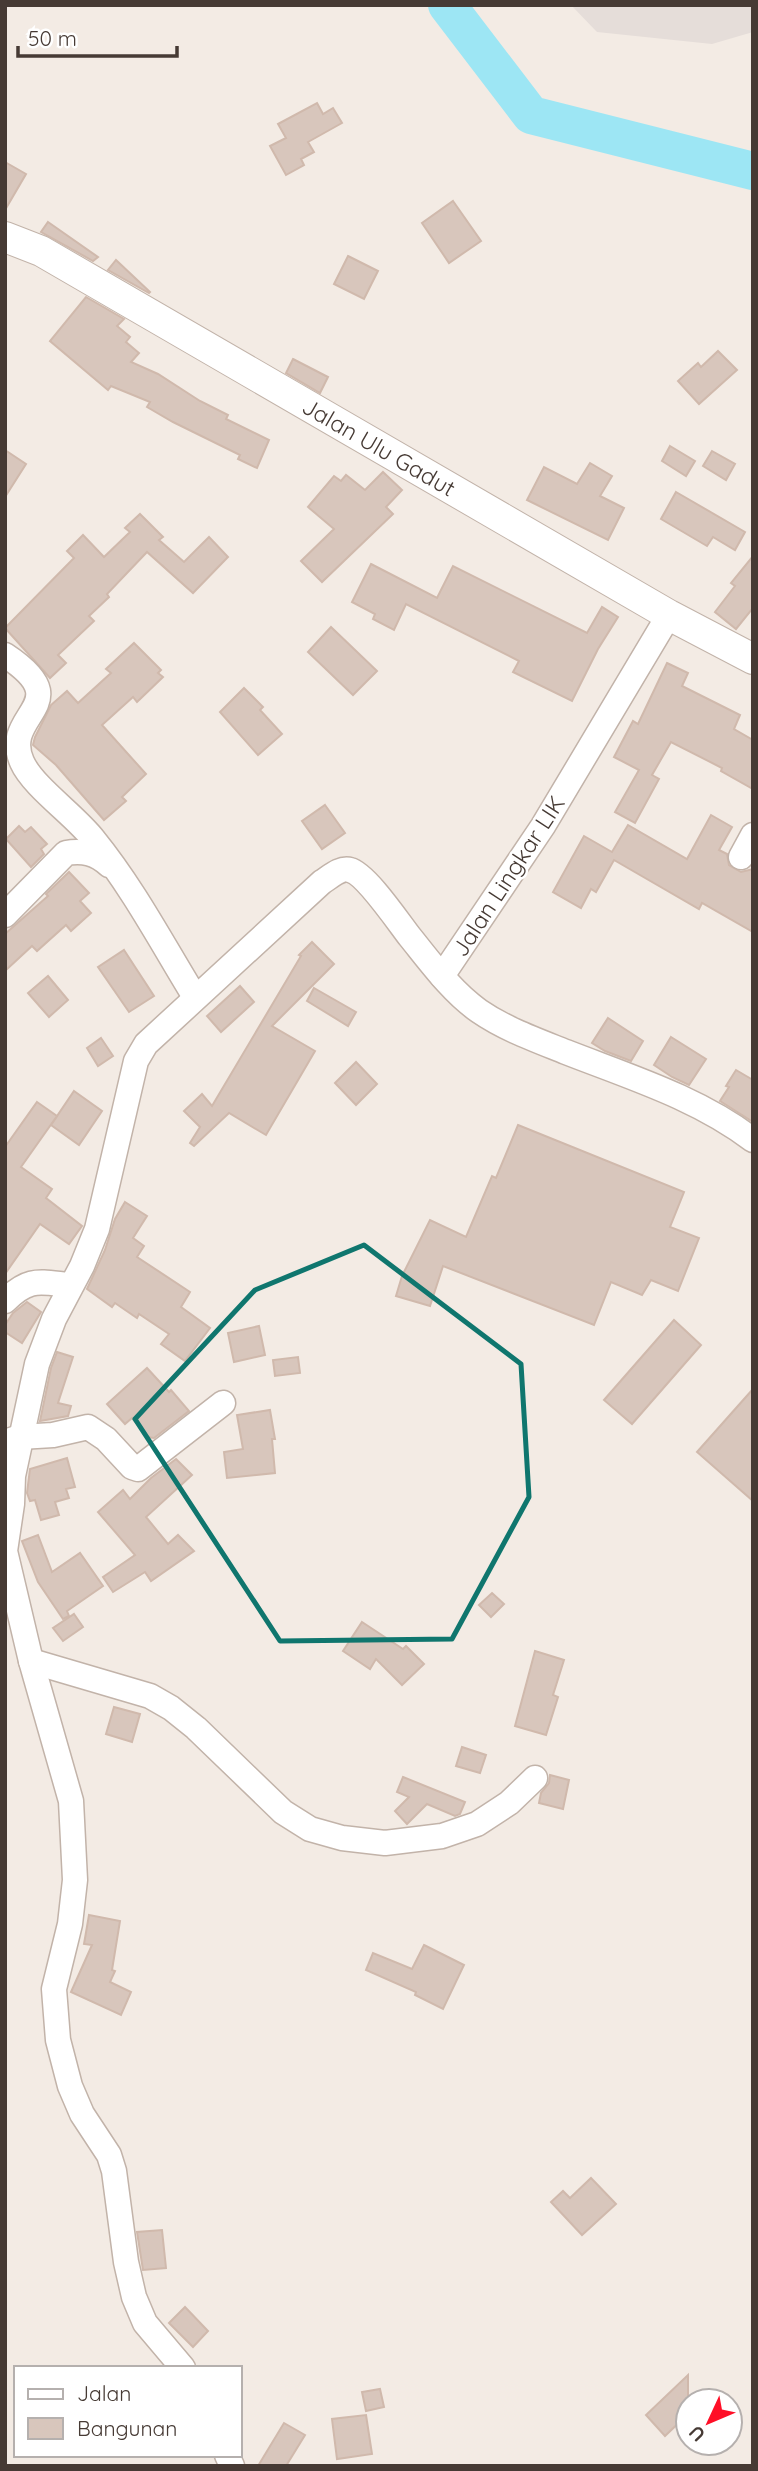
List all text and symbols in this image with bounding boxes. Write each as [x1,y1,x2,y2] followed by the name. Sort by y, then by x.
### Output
[18,14,177,58] scale bar
[28,25,77,51] text: 50 m
[297,391,461,503] street label: Jalan Ulu Gadut
[445,790,571,962] street label: Jalan Lingkar LIK
[14,2366,242,2457] legend
[77,2380,131,2406] text: Jalan
[674,2387,744,2457] north arrow
[77,2415,177,2441] text: Bangunan
[683,2421,710,2447] text: U

